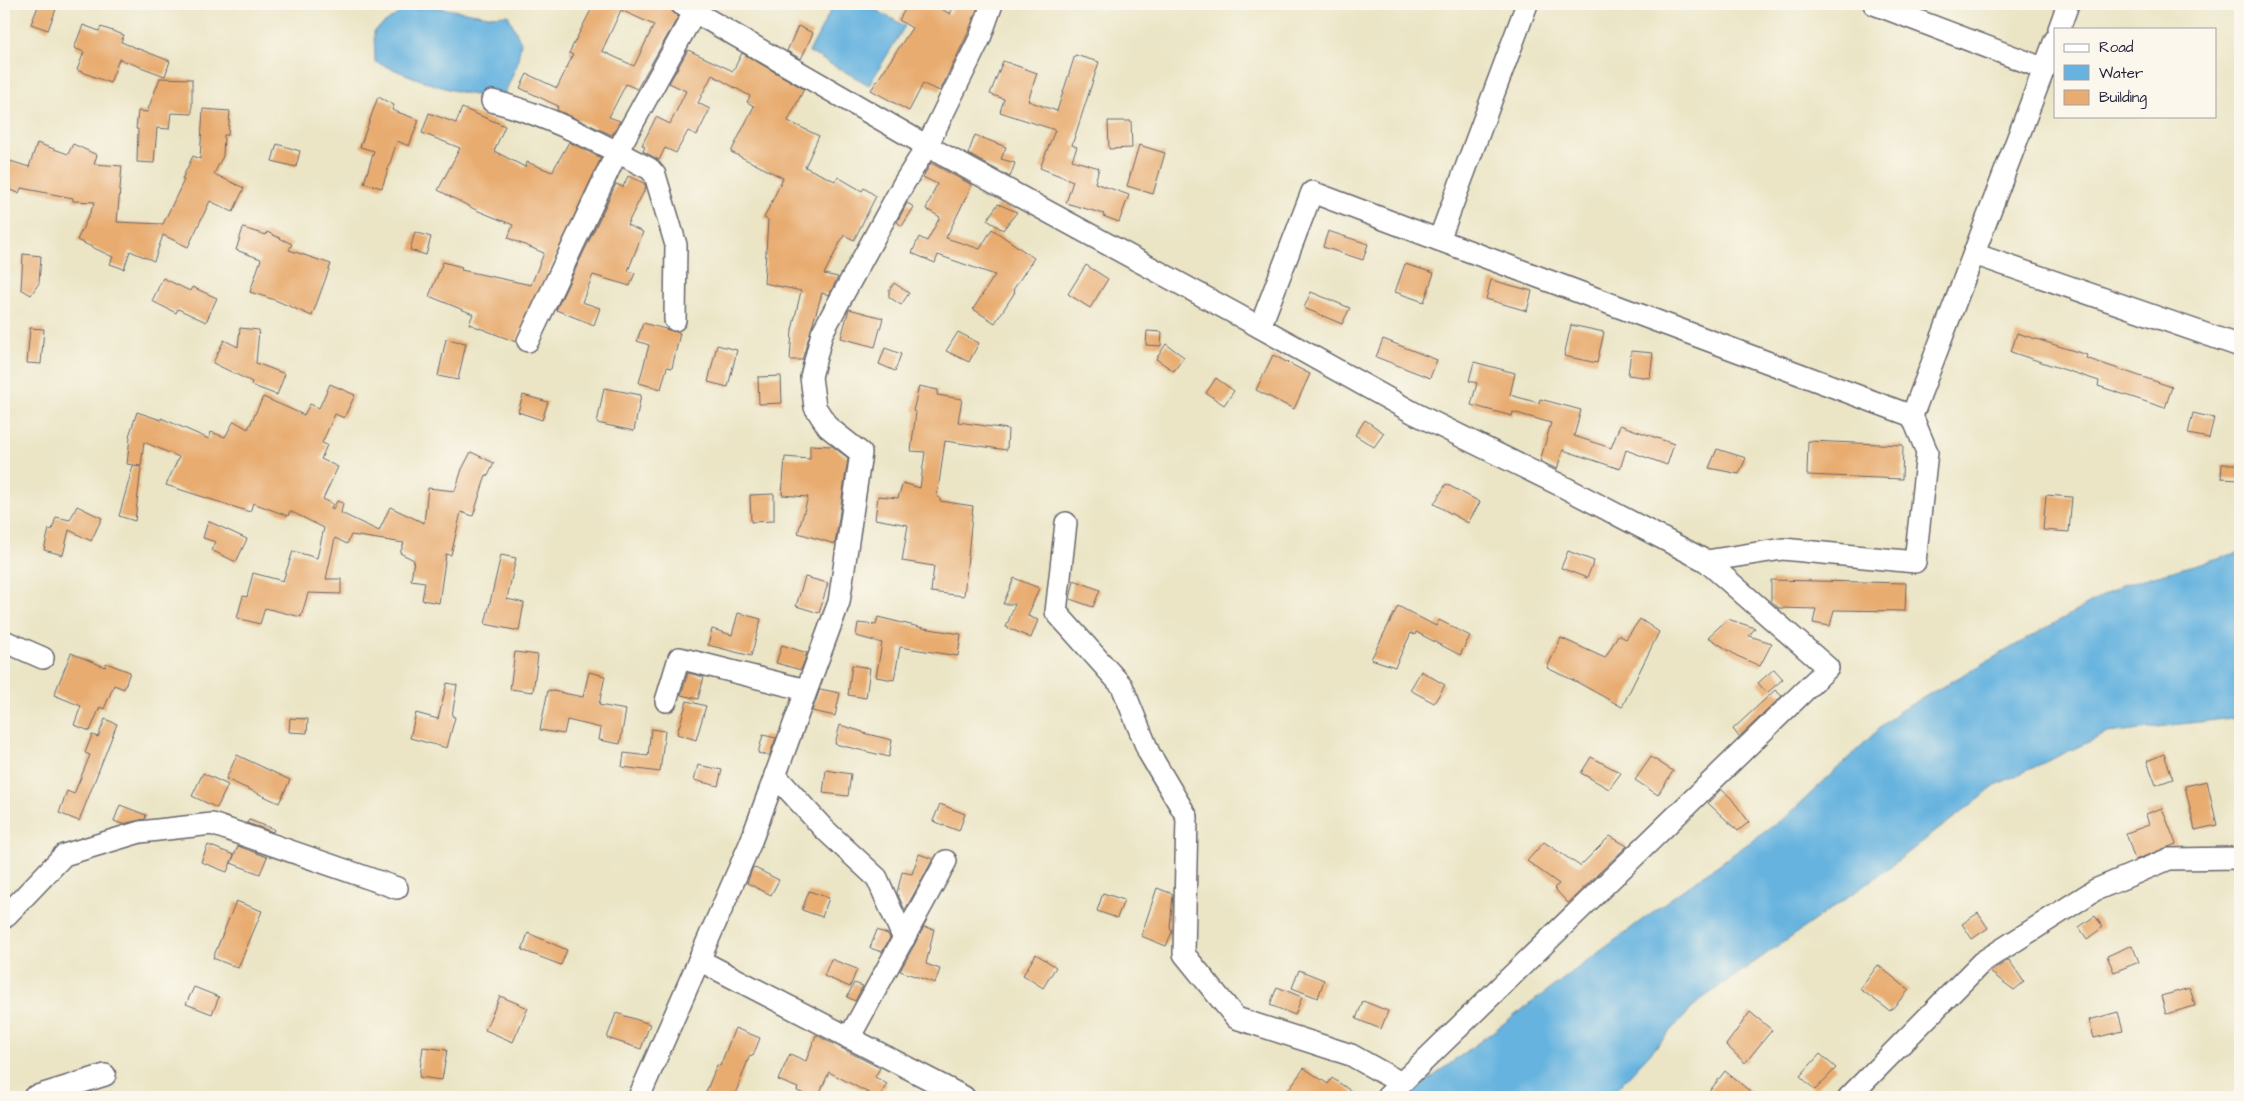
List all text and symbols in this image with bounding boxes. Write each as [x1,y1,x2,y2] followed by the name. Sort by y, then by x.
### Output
[2054,28,2216,118] legend
[2099,37,2134,58] text: Road
[2099,63,2143,84] text: Water
[2099,87,2147,109] text: Building

